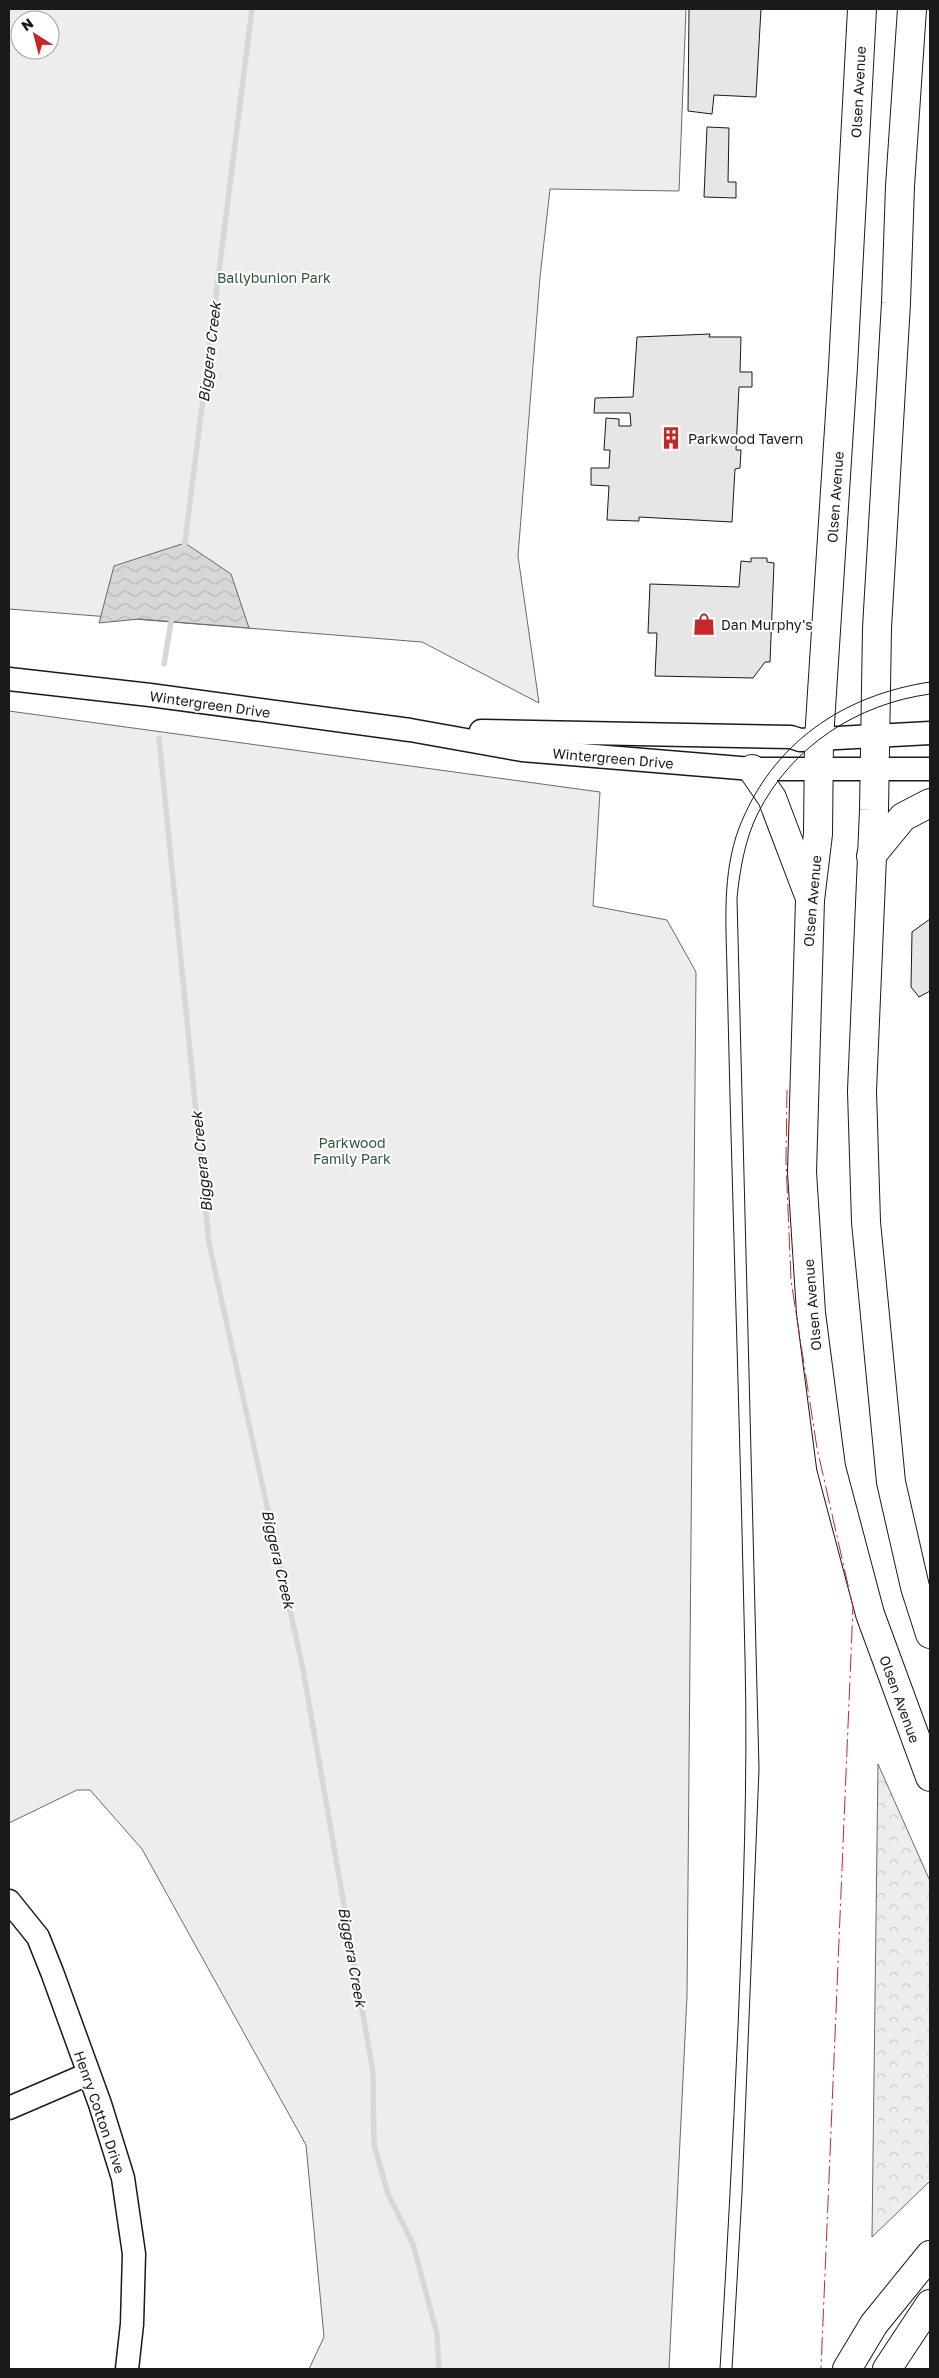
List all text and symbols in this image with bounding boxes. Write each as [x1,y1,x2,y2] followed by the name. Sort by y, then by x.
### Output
[10,10,60,60] north arrow
[18,14,36,34] text: N
[847,46,869,138] street label: Olsen Avenue
[217,269,331,286] park label: Ballybunion Park
[194,299,225,403] water label: Biggera Creek
[658,425,684,451] building icon: Parkwood Tavern
[688,430,803,447] place label: Parkwood Tavern
[823,451,847,543] street label: Olsen Avenue
[691,611,717,637] shop icon: Dan Murphy's
[721,616,813,633] place label: Dan Murphy's
[149,687,271,721] street label: Wintergreen Drive
[552,744,674,772] street label: Wintergreen Drive
[800,854,824,948] street label: Olsen Avenue
[187,1109,216,1213] water label: Biggera Creek
[313,1134,391,1167] park label: Parkwood Family Park
[800,1258,824,1352] street label: Olsen Avenue
[258,1508,299,1612] water label: Biggera Creek
[876,1653,924,1745] street label: Olsen Avenue
[334,1906,371,2010] water label: Biggera Creek
[71,2048,129,2176] street label: Henry Cotton Drive

